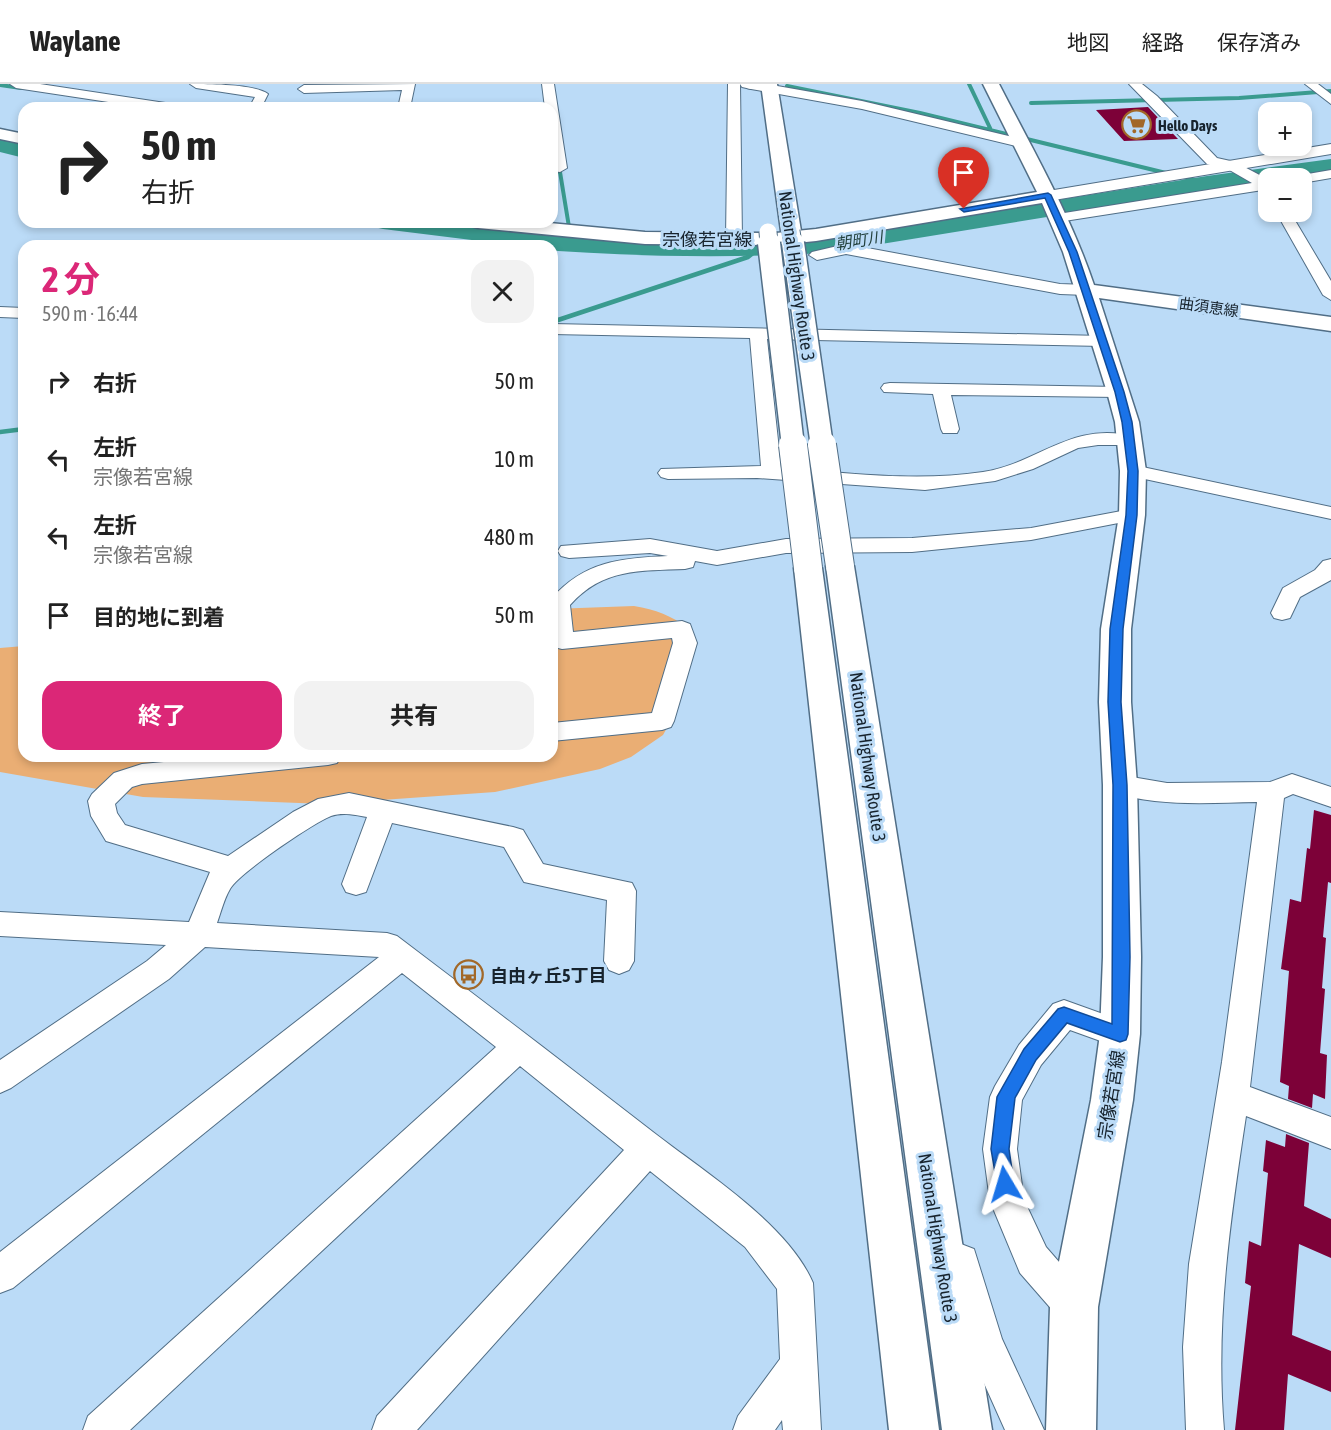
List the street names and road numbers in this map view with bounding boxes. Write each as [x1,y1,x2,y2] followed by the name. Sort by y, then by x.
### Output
[775,190,819,362] street label: National Highway Route 3
[662,229,752,250] street label: 宗像若宮線
[1178,294,1240,320] street label: 曲須恵線
[846,671,890,843] street label: National Highway Route 3
[1094,1049,1128,1141] street label: 宗像若宮線
[914,1152,962,1324] street label: National Highway Route 3

